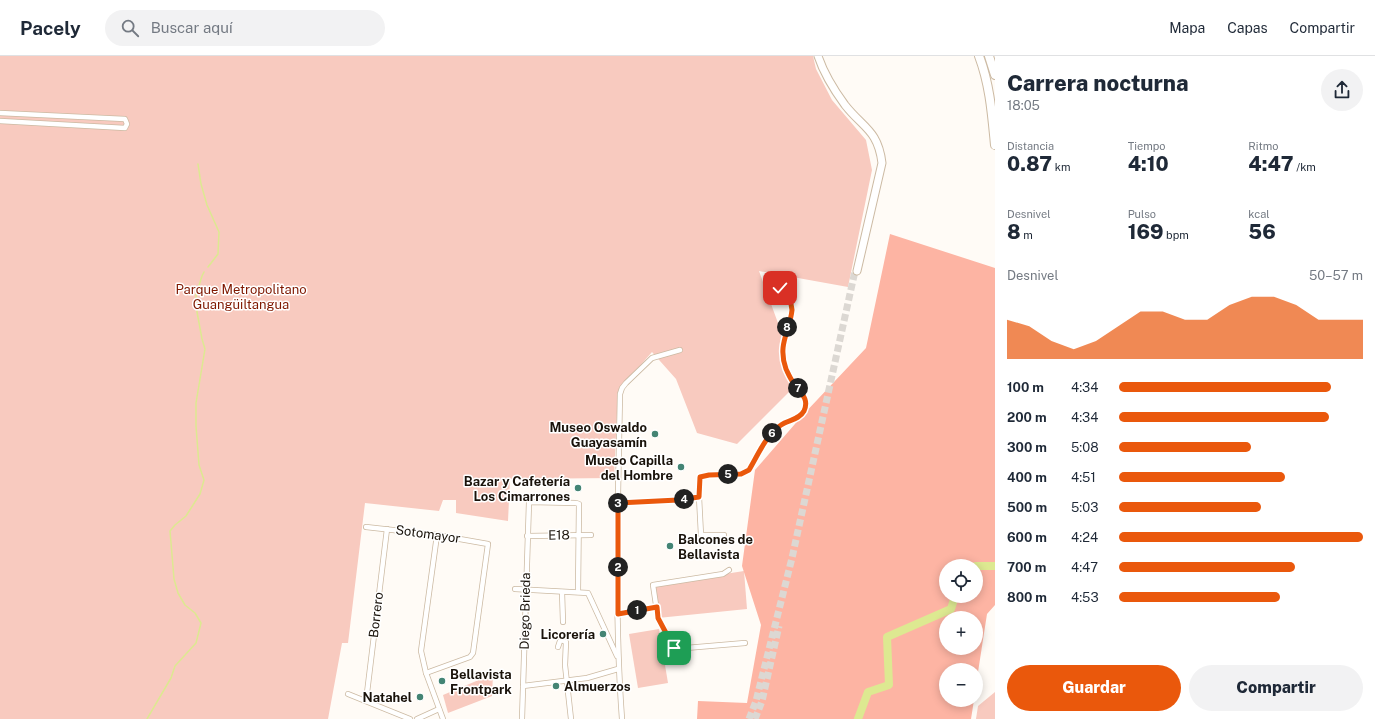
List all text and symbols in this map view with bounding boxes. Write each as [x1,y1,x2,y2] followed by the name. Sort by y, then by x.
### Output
[105,10,385,46] search box
[20,17,81,39] text: Pacely
[119,17,141,39] icon: search
[151,19,233,36] text: Buscar aquí
[1169,20,1205,36] text: Mapa
[1227,20,1268,36] text: Capas
[1290,20,1355,36] text: Compartir
[1321,69,1363,111] button: share
[1007,70,1189,96] text: Carrera nocturna
[1007,98,1040,113] text: 18:05
[1007,140,1054,152] text: Distancia
[1128,140,1165,152] text: Tiempo
[1248,140,1278,152] text: Ritmo
[1007,152,1052,176] text: 0.87
[1128,152,1169,176] text: 4:10
[1248,152,1294,176] text: 4:47
[1052,161,1070,173] text: km
[1294,161,1316,173] text: /km
[1007,208,1050,220] text: Desnivel
[1128,208,1156,220] text: Pulso
[1248,208,1270,220] text: kcal
[1007,220,1021,244] text: 8
[1128,220,1163,244] text: 169
[1248,220,1276,244] text: 56
[1021,229,1033,241] text: m
[1163,229,1189,241] text: bpm
[1007,268,1058,283] text: Desnivel
[1309,268,1363,283] text: 50–57 m
[763,271,797,305] pin
[769,277,791,299] icon: check
[175,282,307,312] park label: Parque Metropolitano Guangüiltangua
[777,317,797,337] pin: 8
[783,321,791,333] text: 8
[788,378,808,398] pin: 7
[1007,380,1044,395] text: 100 m
[1071,380,1098,395] text: 4:34
[795,382,801,394] text: 7
[1007,410,1047,425] text: 200 m
[1071,410,1098,425] text: 4:34
[549,420,647,450] place label: Museo Oswaldo Guayasamín
[762,423,782,443] pin: 6
[768,427,776,439] text: 6
[650,429,660,439] marker: Museo Oswaldo Guayasamín
[1007,440,1047,455] text: 300 m
[1071,440,1099,455] text: 5:08
[585,453,673,483] place label: Museo Capilla del Hombre
[676,462,686,472] marker: Museo Capilla del Hombre
[718,464,738,484] pin: 5
[724,468,732,480] text: 5
[1007,470,1047,485] text: 400 m
[1071,470,1096,485] text: 4:51
[464,474,570,504] place label: Bazar y Cafetería Los Cimarrones
[573,483,583,493] marker: Bazar y Cafetería Los Cimarrones
[674,489,694,509] pin: 4
[608,493,628,513] pin: 3
[680,493,688,505] text: 4
[614,497,622,509] text: 3
[1007,500,1047,515] text: 500 m
[1071,500,1098,515] text: 5:03
[395,522,461,546] street label: Sotomayor
[548,527,570,543] street label: E18
[1007,530,1047,545] text: 600 m
[1071,530,1098,545] text: 4:24
[678,532,753,562] place label: Balcones de Bellavista
[665,541,675,551] marker: Balcones de Bellavista
[608,557,628,577] pin: 2
[939,559,983,707] map controls
[939,559,983,603] button: locate
[1007,560,1046,575] text: 700 m
[1071,560,1098,575] text: 4:47
[615,561,622,573] text: 2
[517,572,533,650] street label: Diego Brieda
[1007,590,1047,605] text: 800 m
[1071,590,1099,605] text: 4:53
[366,591,386,639] street label: Borrero
[627,600,647,620] pin: 1
[635,604,639,616] text: 1
[939,611,983,655] button: +
[540,627,595,642] place label: Licorería
[598,629,608,639] marker: Licorería
[657,631,691,665] pin
[663,637,685,659] icon: arrive
[939,663,983,707] button: −
[1007,665,1181,711] button: Guardar
[1189,665,1363,711] button: Compartir
[450,667,512,697] place label: Bellavista Frontpark
[437,676,447,686] marker: Bellavista Frontpark
[564,679,631,694] place label: Almuerzos
[551,681,561,691] marker: Almuerzos
[362,690,412,705] place label: Natahel
[415,692,425,702] marker: Natahel

